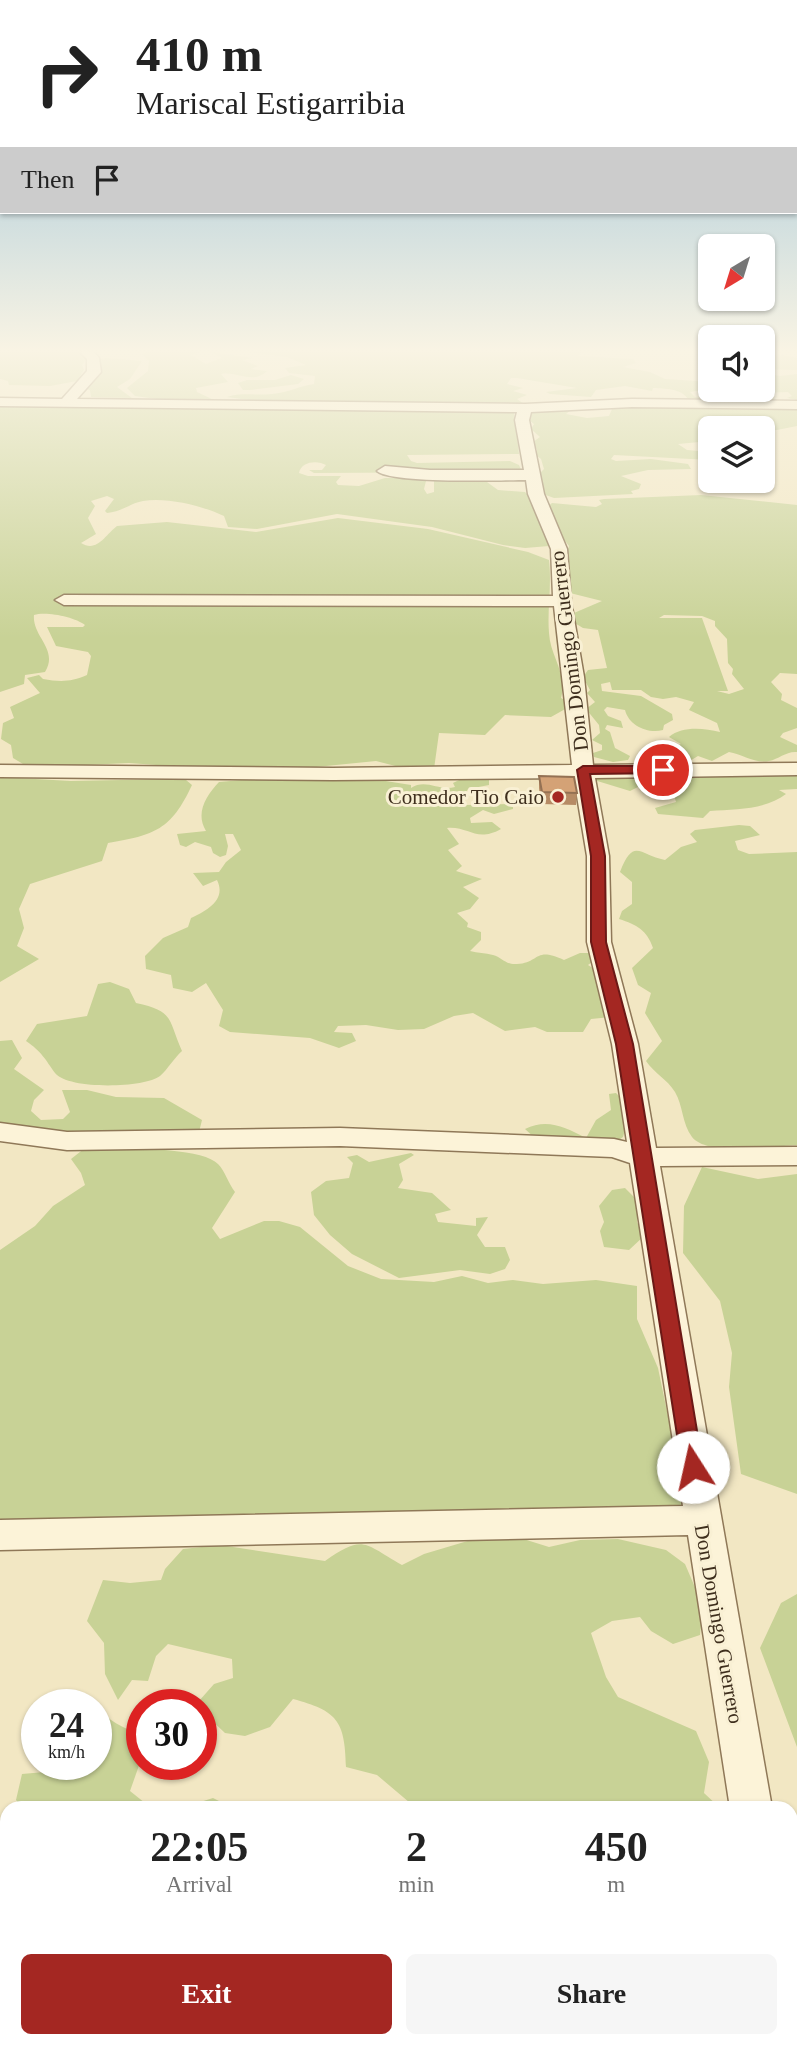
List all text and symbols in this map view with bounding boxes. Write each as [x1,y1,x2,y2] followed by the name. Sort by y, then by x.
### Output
[136,27,263,82] text: 410 m
[21,28,112,119] icon: right
[136,85,405,121] text: Mariscal Estigarribia
[88,161,126,199] icon: arrive
[21,165,74,194] text: Then
[698,234,775,312] north arrow
[698,234,775,493] map controls
[698,325,775,402] button: sound
[698,416,775,493] button: layers
[545,549,593,753] street label: Don Domingo Guerrero
[633,740,693,800] pin
[644,751,682,789] icon: arrive
[388,785,544,809] place label: Comedor Tio Caio
[550,789,566,805] marker: Comedor Tio Caio
[656,1430,730,1504] position arrow
[690,1523,748,1725] street label: Don Domingo Guerrero
[126,1689,217,1780] speed limit sign: 30
[49,1706,84,1745] text: 24
[48,1742,85,1762] text: km/h
[150,1824,248,1870] text: 22:05
[406,1824,427,1870] text: 2
[585,1824,648,1870] text: 450
[166,1872,233,1897] text: Arrival
[399,1872,434,1897] text: min
[607,1872,625,1897] text: m
[21,1954,392,2034] button: Exit
[406,1954,777,2034] button: Share

